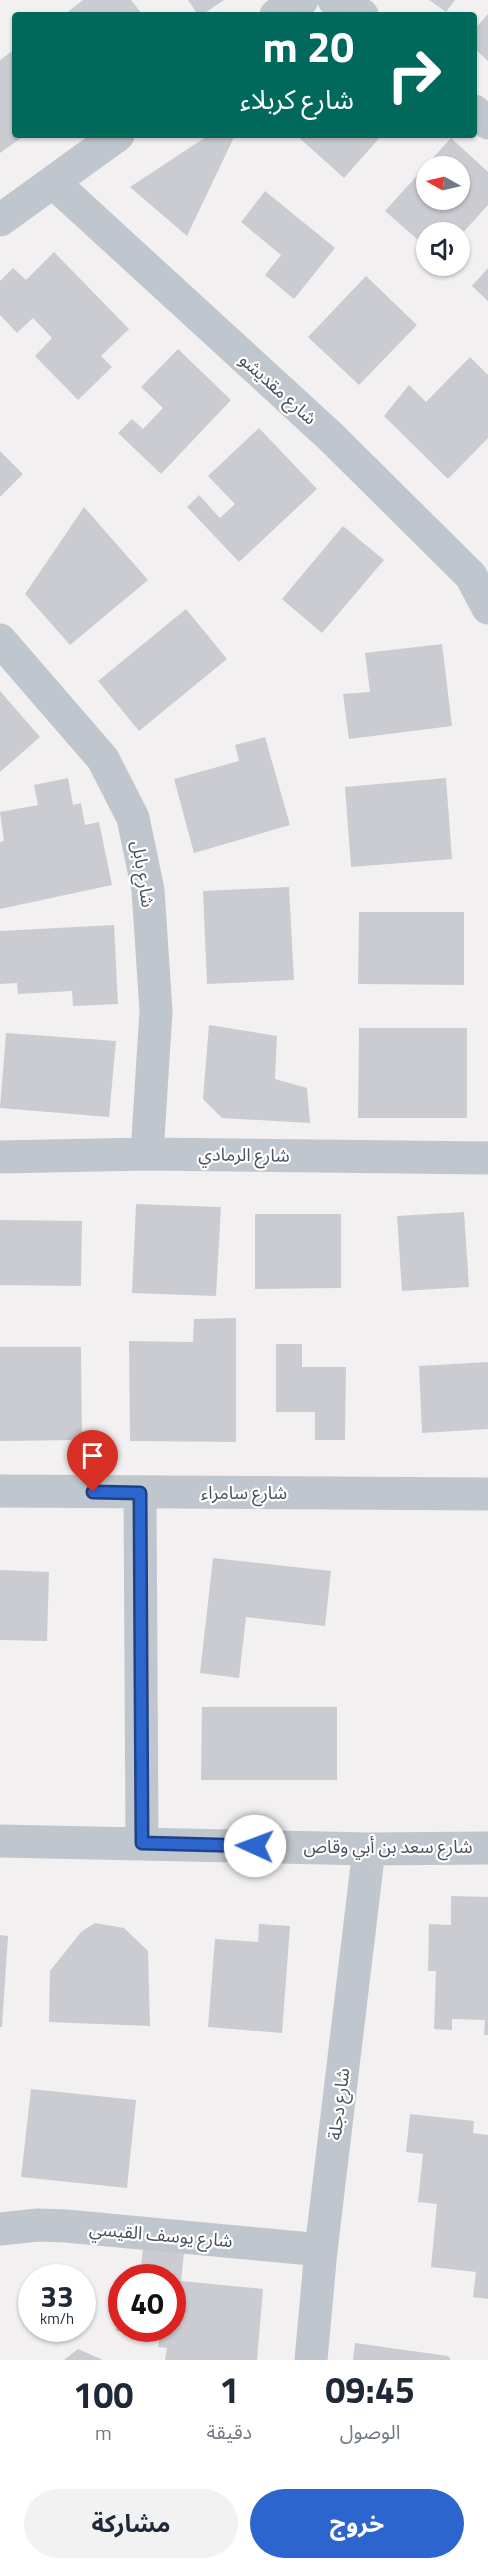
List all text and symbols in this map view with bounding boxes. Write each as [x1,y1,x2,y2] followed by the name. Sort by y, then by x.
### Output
[262,14,354,78] text: 20 m
[375,36,453,114] icon: right
[240,78,354,119] text: شارع كربلاء
[416,156,470,210] north arrow
[416,156,470,276] map controls
[416,222,470,276] button: sound
[233,346,323,432] street label: شارع مقديشو
[124,839,162,909] street label: شارع بابل
[198,1140,290,1170] street label: شارع الرمادي
[67,1430,118,1492] pin
[76,1439,109,1472] icon: arrive
[201,1479,287,1507] street label: شارع سامراء
[223,1814,287,1878] position arrow
[303,1833,473,1861] street label: شارع سعد بن أبي وقاص
[321,2066,357,2142] street label: شارع دجلة
[88,2215,234,2255] street label: شارع يوسف القيسي
[108,2264,186,2342] speed limit sign: 40
[40,2273,74,2319] text: 33
[40,2307,74,2330] text: km/h
[219,2362,239,2417] text: 1
[325,2362,415,2417] text: 09:45
[73,2367,134,2422] text: 100
[207,2416,252,2447] text: دقيقة
[340,2416,400,2447] text: الوصول
[95,2417,112,2448] text: m
[24,2489,238,2558] button: مشاركة
[250,2489,464,2558] button: خروج

